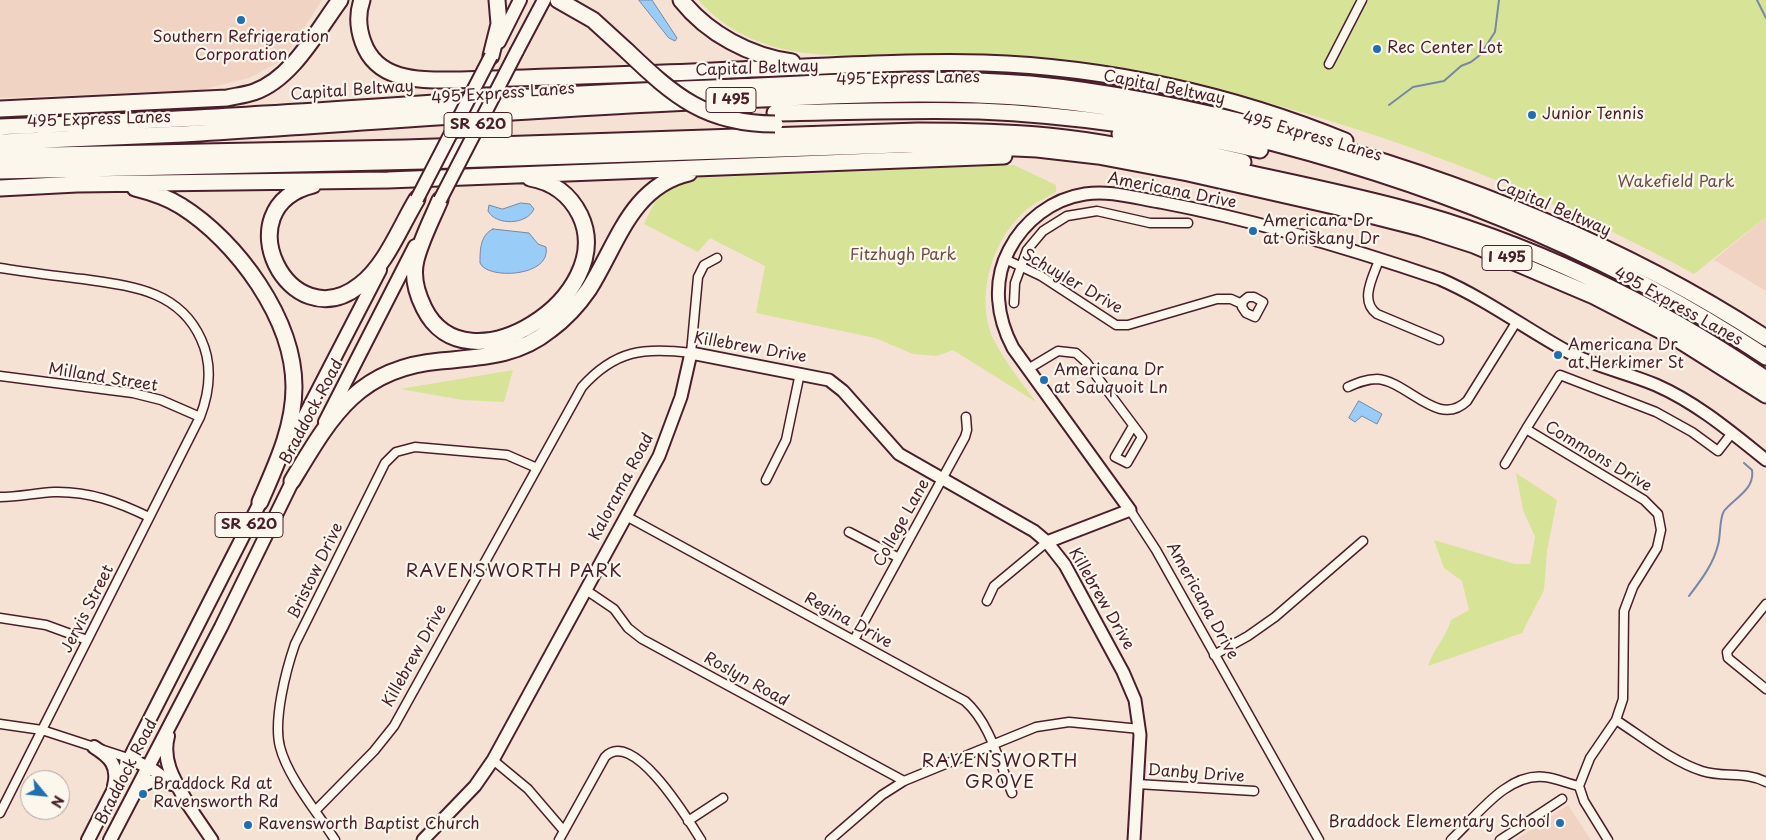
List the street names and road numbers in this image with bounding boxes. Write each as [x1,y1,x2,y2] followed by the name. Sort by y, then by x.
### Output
[695,57,819,81] street label: Capital Beltway
[1102,67,1226,109] street label: Capital Beltway
[836,68,980,90] street label: 495 Express Lanes
[290,77,414,105] street label: Capital Beltway
[431,79,575,109] street label: 495 Express Lanes
[706,88,756,112] road number: I 495
[27,108,171,132] street label: 495 Express Lanes
[1240,108,1384,166] street label: 495 Express Lanes
[444,112,512,138] road number: SR 620
[1106,169,1238,213] street label: Americana Drive
[1492,175,1614,241] street label: Capital Beltway
[1018,245,1126,319] street label: Schuyler Drive
[1482,246,1532,270] road number: I 495
[1610,264,1746,350] street label: 495 Express Lanes
[692,329,808,367] street label: Killebrew Drive
[276,356,348,468] street label: Braddock Road
[47,360,159,396] street label: Milland Street
[1541,417,1655,497] street label: Commons Drive
[586,430,658,544] street label: Kalorama Road
[870,476,934,570] street label: College Lane
[215,512,283,538] road number: SR 620
[284,520,348,622] street label: Bristow Drive
[1162,539,1242,663] street label: Americana Drive
[1064,545,1138,653] street label: Killebrew Drive
[58,562,118,656] street label: Jervis Street
[801,589,895,653] street label: Regina Drive
[379,601,451,711] street label: Killebrew Drive
[700,649,792,711] street label: Roslyn Road
[92,716,162,828] street label: Braddock Road
[1147,761,1245,787] street label: Danby Drive

